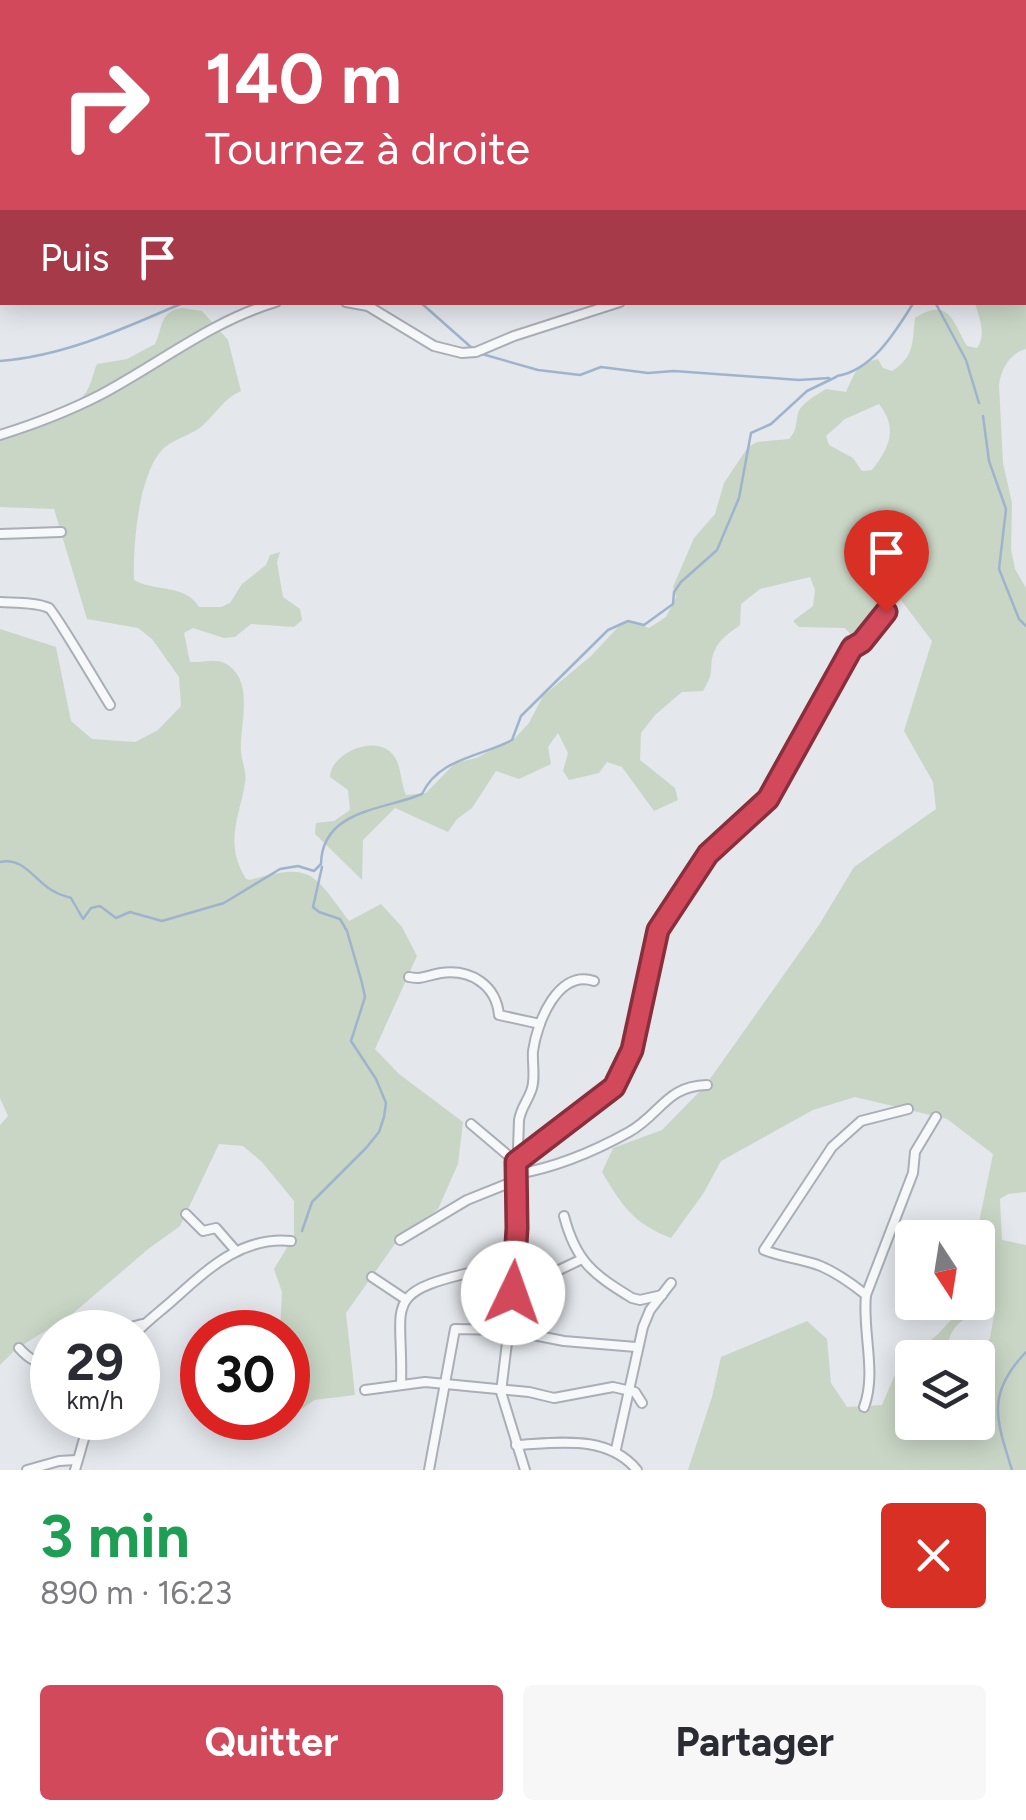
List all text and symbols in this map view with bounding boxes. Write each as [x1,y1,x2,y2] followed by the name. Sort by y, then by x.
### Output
[205,36,402,121] text: 140 m
[40,40,170,170] icon: right
[205,121,530,175] text: Tournez à droite
[130,230,185,285] icon: arrive
[40,235,110,281] text: Puis
[844,510,929,613] pin
[859,525,914,580] icon: arrive
[895,1220,995,1320] north arrow
[895,1220,995,1440] map controls
[461,1241,565,1345] position arrow
[180,1310,310,1440] speed limit sign: 30
[66,1332,124,1393] text: 29
[895,1340,995,1440] button: layers
[66,1385,124,1415] text: km/h
[40,1500,190,1572] text: 3 min
[881,1503,986,1608] button: close
[40,1574,232,1612] text: 890 m · 16:23
[40,1685,503,1800] button: Quitter
[523,1685,986,1800] button: Partager

